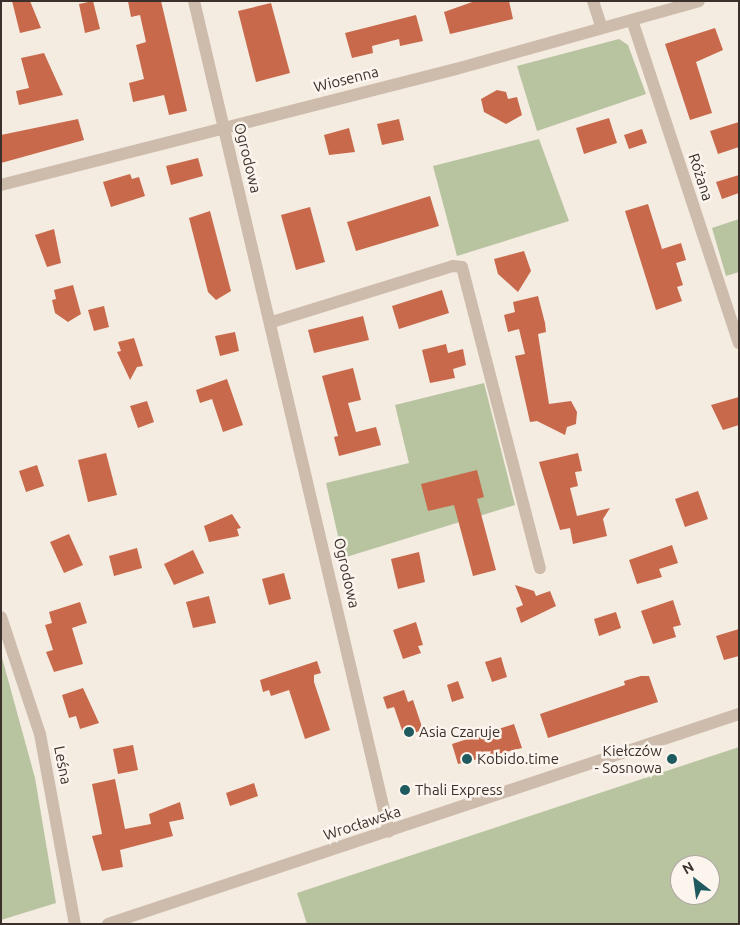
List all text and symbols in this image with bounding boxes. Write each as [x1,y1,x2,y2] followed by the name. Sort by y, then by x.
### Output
[312,62,380,96] street label: Wiosenna
[231,121,265,195] street label: Ogrodowa
[685,151,717,203] street label: Różana
[330,536,364,610] street label: Ogrodowa
[419,723,500,741] place label: Asia Czaruje
[403,726,415,738] marker: Asia Czaruje
[594,741,662,776] place label: Kiełczów - Sosnowa
[50,744,76,786] street label: Leśna
[477,750,559,768] place label: Kobido.time
[461,753,473,765] marker: Kobido.time
[666,753,678,765] marker: Kiełczów - Sosnowa
[415,781,503,799] place label: Thali Express
[399,784,411,796] marker: Thali Express
[321,802,403,844] street label: Wrocławska
[670,855,720,905] north arrow
[679,858,697,877] text: N

